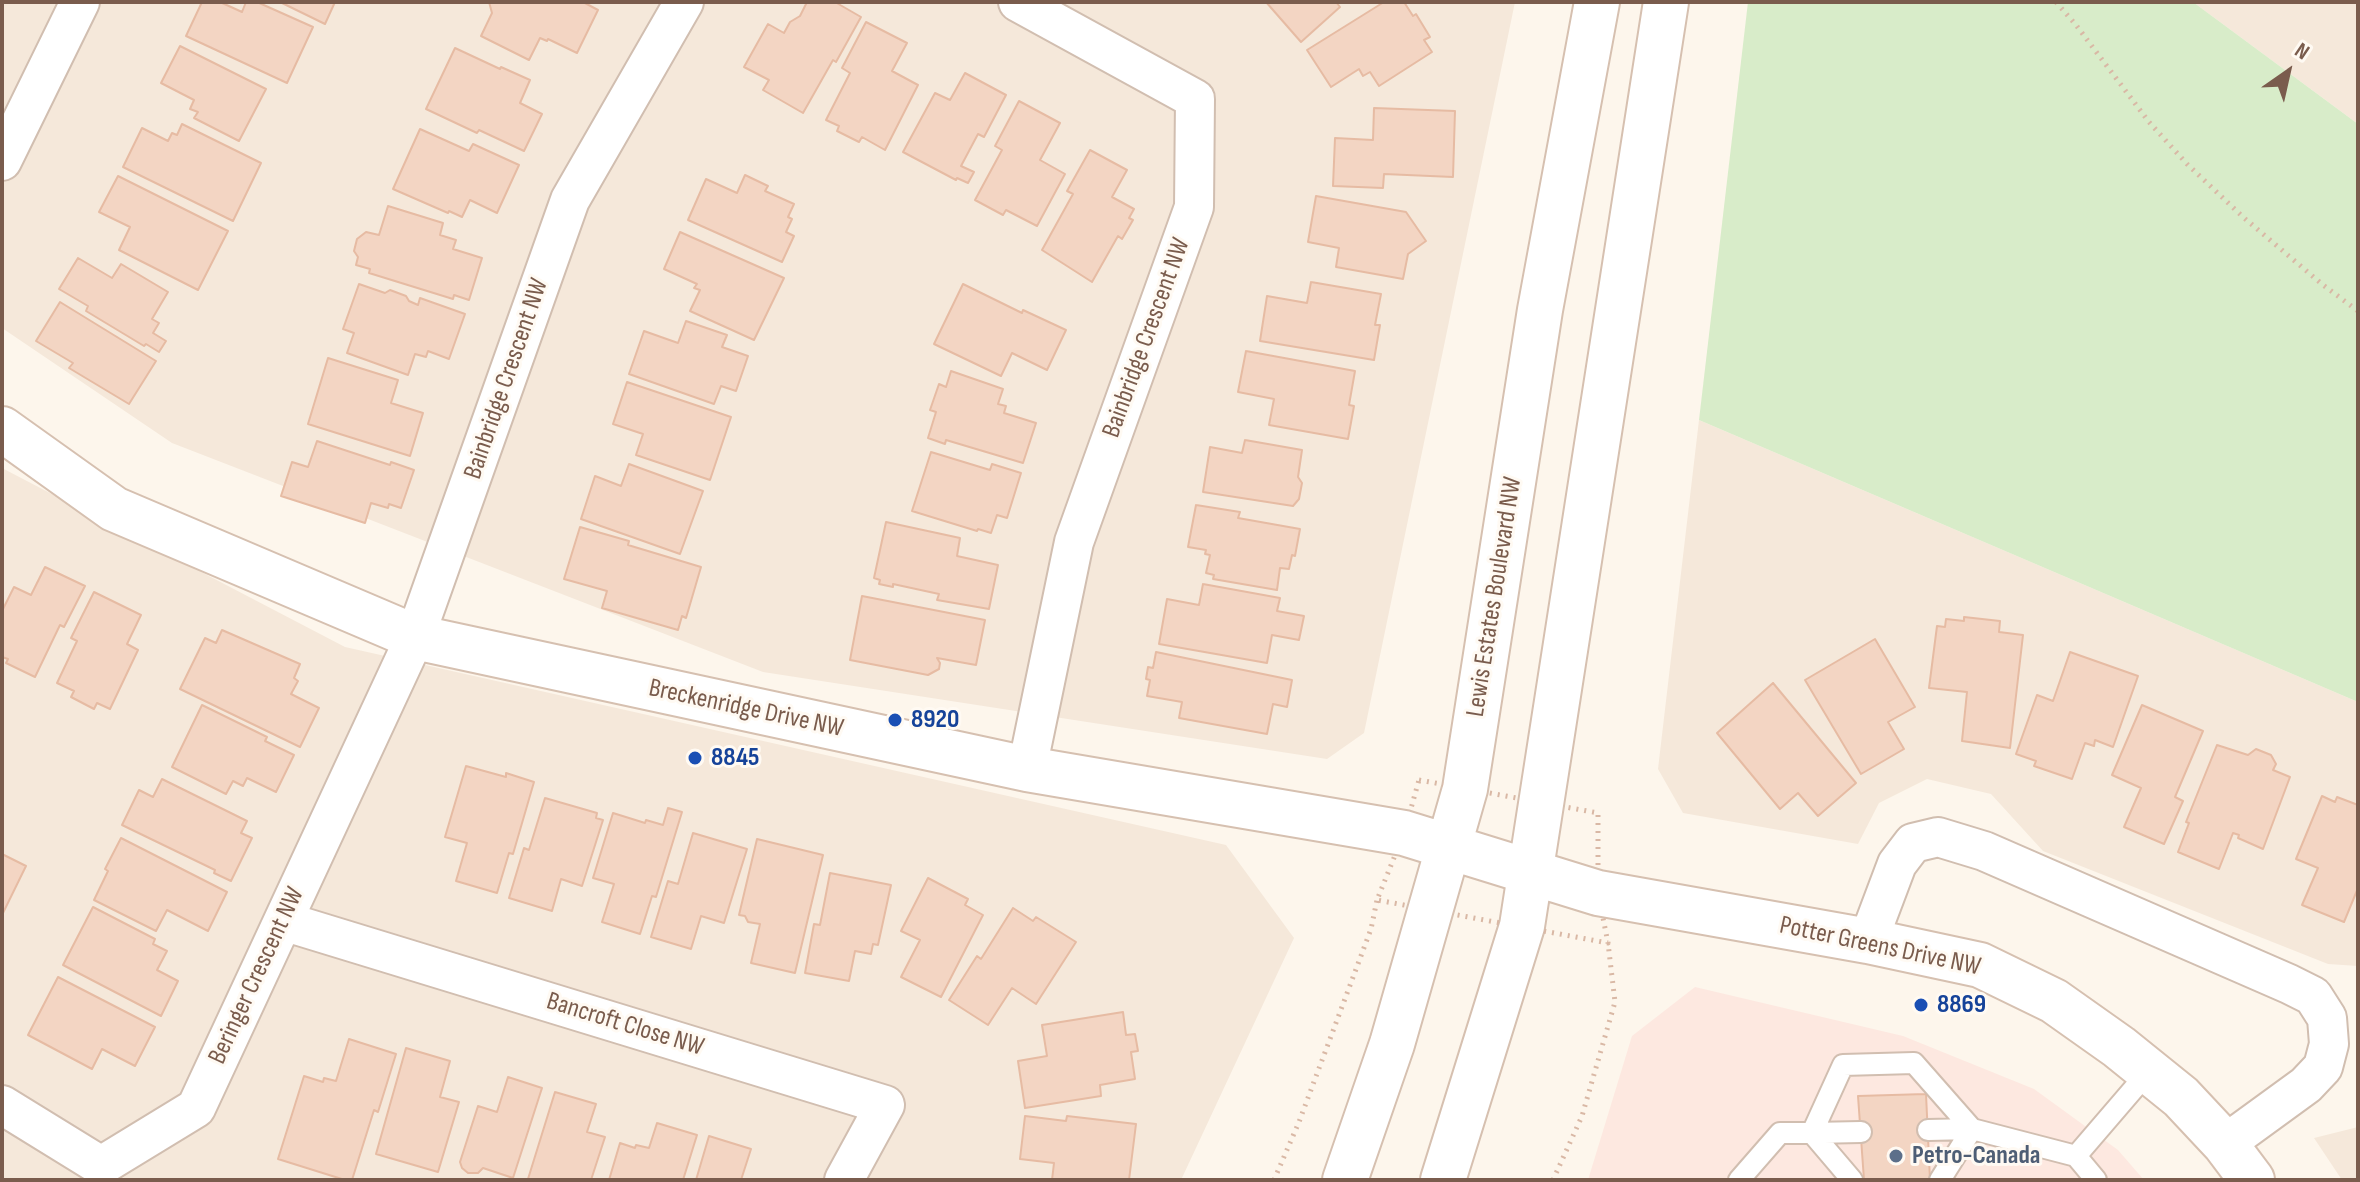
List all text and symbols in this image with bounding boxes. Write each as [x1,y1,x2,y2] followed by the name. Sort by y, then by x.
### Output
[2248,32,2328,112] north arrow
[2289,37,2314,66] text: N
[1096,234,1198,442] street label: Bainbridge Crescent NW
[458,275,556,483] street label: Bainbridge Crescent NW
[1461,475,1529,719] street label: Lewis Estates Boulevard NW
[646,673,846,745] street label: Breckenridge Drive NW
[911,704,959,736] place label: 8920
[886,711,904,729] marker: 8920
[711,742,759,774] place label: 8845
[686,749,704,767] marker: 8845
[202,883,312,1069] street label: Beringer Crescent NW
[1777,910,1983,984] street label: Potter Greens Drive NW
[543,986,707,1064] street label: Bancroft Close NW
[1937,989,1986,1021] place label: 8869
[1912,996,1930,1014] marker: 8869
[1912,1140,2040,1172] place label: Petro-Canada
[1887,1147,1905,1165] marker: Petro-Canada

